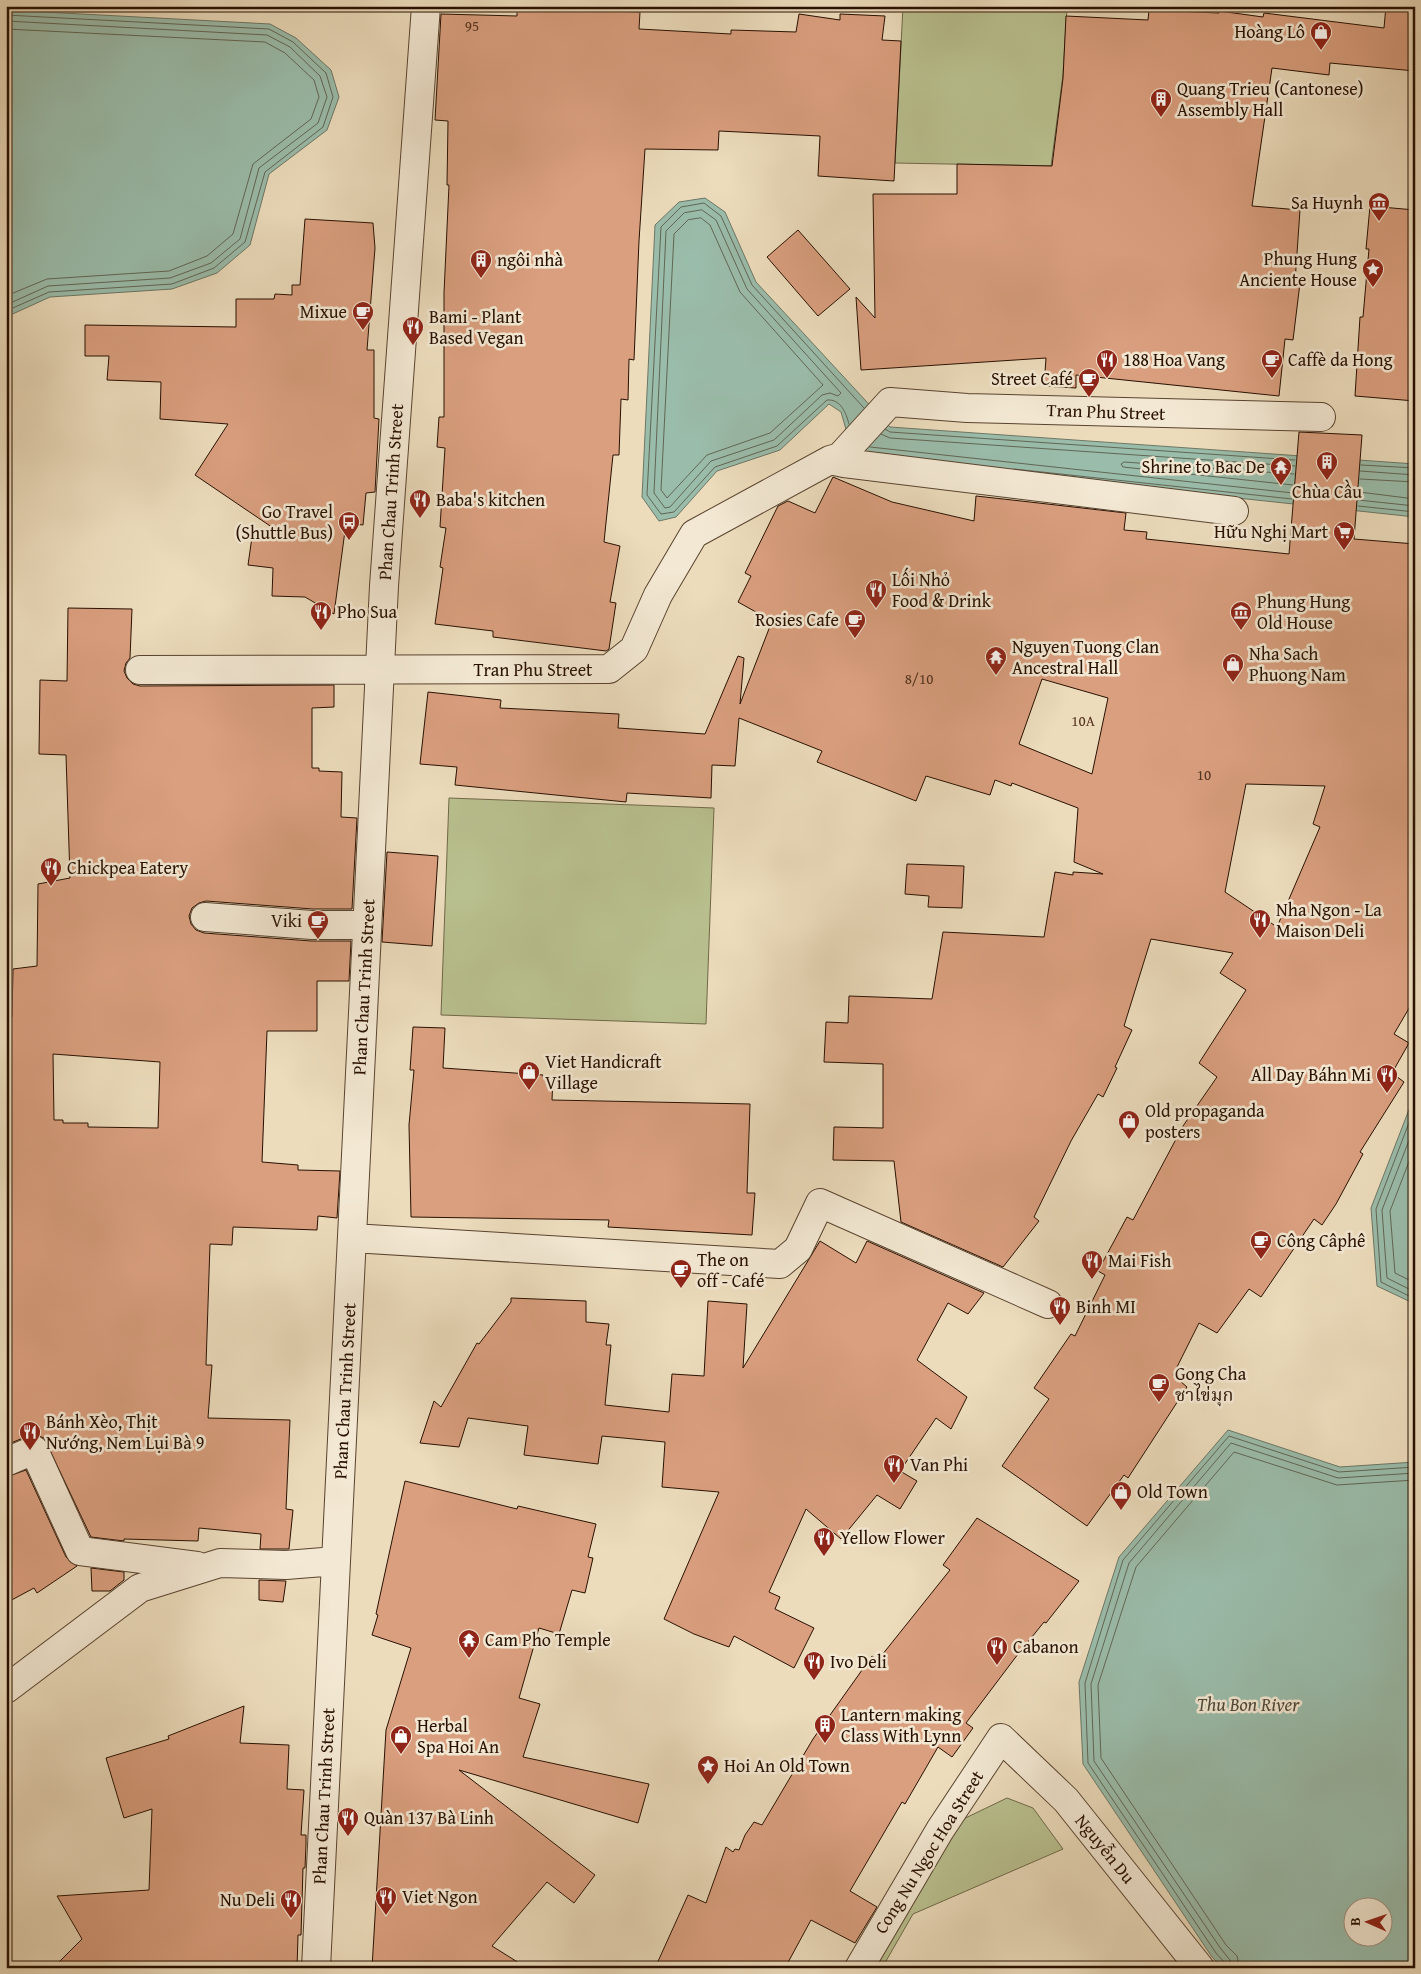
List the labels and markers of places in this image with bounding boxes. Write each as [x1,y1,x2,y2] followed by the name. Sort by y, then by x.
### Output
[1234,18,1305,45] place label: Hoàng Lô
[1309,20,1333,51] shop icon: Hoàng Lô
[1177,75,1364,123] place label: Quang Trieu (Cantonese) Assembly Hall
[1149,87,1173,118] building icon: Quang Trieu (Cantonese) Assembly Hall
[1291,189,1363,216] place label: Sa Huynh
[1367,191,1391,222] museum icon: Sa Huynh
[1239,245,1357,293] place label: Phung Hung Anciente House
[497,246,563,273] place label: ngôi nhà
[469,248,493,279] building icon: ngôi nhà
[1361,257,1385,288] place icon: Phung Hung Anciente House
[300,298,347,325] place label: Mixue
[351,300,375,331] cafe icon: Mixue
[429,303,524,351] place label: Bami - Plant Based Vegan
[401,315,425,346] restaurant icon: Bami - Plant Based Vegan
[1123,346,1225,373] place label: 188 Hoa Vang
[1288,346,1393,373] place label: Caffè da Hong
[1095,348,1119,379] restaurant icon: 188 Hoa Vang
[1260,348,1284,379] cafe icon: Caffè da Hong
[991,365,1073,392] place label: Street Café
[1077,367,1101,398] cafe icon: Street Café
[1315,450,1339,481] building icon: Chùa Cầu
[1142,453,1265,480] place label: Shrine to Bac De
[1269,455,1293,486] temple icon: Shrine to Bac De
[1292,478,1362,505] place label: Chùa Cầu
[436,486,545,513] place label: Baba's kitchen
[408,488,432,519] restaurant icon: Baba's kitchen
[236,498,333,546] place label: Go Travel (Shuttle Bus)
[337,510,361,541] bus stop icon: Go Travel (Shuttle Bus)
[1214,518,1329,545] place label: Hữu Nghị Mart
[1332,520,1356,551] supermarket icon: Hữu Nghị Mart
[892,566,992,614] place label: Lối Nhỏ Food & Drink
[864,578,888,609] restaurant icon: Lối Nhỏ Food & Drink
[1257,588,1350,636] place label: Phung Hung Old House
[337,598,397,625] place label: Pho Sua
[309,600,333,631] restaurant icon: Pho Sua
[1229,600,1253,631] museum icon: Phung Hung Old House
[755,606,839,633] place label: Rosies Cafe
[843,608,867,639] cafe icon: Rosies Cafe
[1012,633,1159,681] place label: Nguyen Tuong Clan Ancestral Hall
[1249,640,1346,688] place label: Nha Sach Phuong Nam
[984,645,1008,676] temple icon: Nguyen Tuong Clan Ancestral Hall
[1221,652,1245,683] shop icon: Nha Sach Phuong Nam
[67,854,188,881] place label: Chickpea Eatery
[39,856,63,887] restaurant icon: Chickpea Eatery
[1276,896,1382,944] place label: Nha Ngon - La Maison Deli
[271,907,302,934] place label: Viki
[1248,908,1272,939] restaurant icon: Nha Ngon - La Maison Deli
[306,909,330,940] cafe icon: Viki
[545,1048,662,1096] place label: Viet Handicraft Village
[517,1060,541,1091] shop icon: Viet Handicraft Village
[1251,1061,1371,1088] place label: All Day Báhn Mi
[1375,1063,1399,1094] restaurant icon: All Day Báhn Mi
[1145,1097,1265,1145] place label: Old propaganda posters
[1117,1109,1141,1140] shop icon: Old propaganda posters
[1277,1227,1366,1254] place label: Công Câphê
[1249,1229,1273,1260] cafe icon: Công Câphê
[697,1246,764,1294] place label: The on off - Café
[1108,1247,1171,1274] place label: Mai Fish
[1080,1249,1104,1280] restaurant icon: Mai Fish
[669,1258,693,1289] cafe icon: The on off - Café
[1076,1293,1136,1320] place label: Binh MI
[1048,1295,1072,1326] restaurant icon: Binh MI
[1175,1360,1247,1408] place label: Gong Cha ชาไข่มุก
[1147,1372,1171,1403] cafe icon: Gong Cha ชาไข่มุก
[46,1408,204,1456] place label: Bánh Xèo, Thịt Nướng, Nem Lụi Bà 9
[18,1420,42,1451] restaurant icon: Bánh Xèo, Thịt Nướng, Nem Lụi Bà 9
[910,1451,968,1478] place label: Van Phi
[882,1453,906,1484] restaurant icon: Van Phi
[1137,1478,1208,1505] place label: Old Town
[1109,1480,1133,1511] shop icon: Old Town
[840,1524,946,1551] place label: Yellow Flower
[812,1526,836,1557] restaurant icon: Yellow Flower
[485,1626,611,1653] place label: Cam Pho Temple
[457,1628,481,1659] temple icon: Cam Pho Temple
[1013,1633,1079,1660] place label: Cabanon
[985,1635,1009,1666] restaurant icon: Cabanon
[830,1648,887,1675] place label: Ivo Deli
[802,1650,826,1681] restaurant icon: Ivo Deli
[841,1701,961,1749] place label: Lantern making Class With Lynn
[417,1712,499,1760] place label: Herbal Spa Hoi An
[813,1713,837,1744] building icon: Lantern making Class With Lynn
[389,1724,413,1755] shop icon: Herbal Spa Hoi An
[724,1752,850,1779] place label: Hoi An Old Town
[696,1754,720,1785] place icon: Hoi An Old Town
[364,1804,494,1831] place label: Quàn 137 Bà Linh
[336,1806,360,1837] restaurant icon: Quàn 137 Bà Linh
[402,1883,478,1910] place label: Viet Ngon
[374,1885,398,1916] restaurant icon: Viet Ngon
[220,1886,275,1913] place label: Nu Deli
[279,1888,303,1919] restaurant icon: Nu Deli

